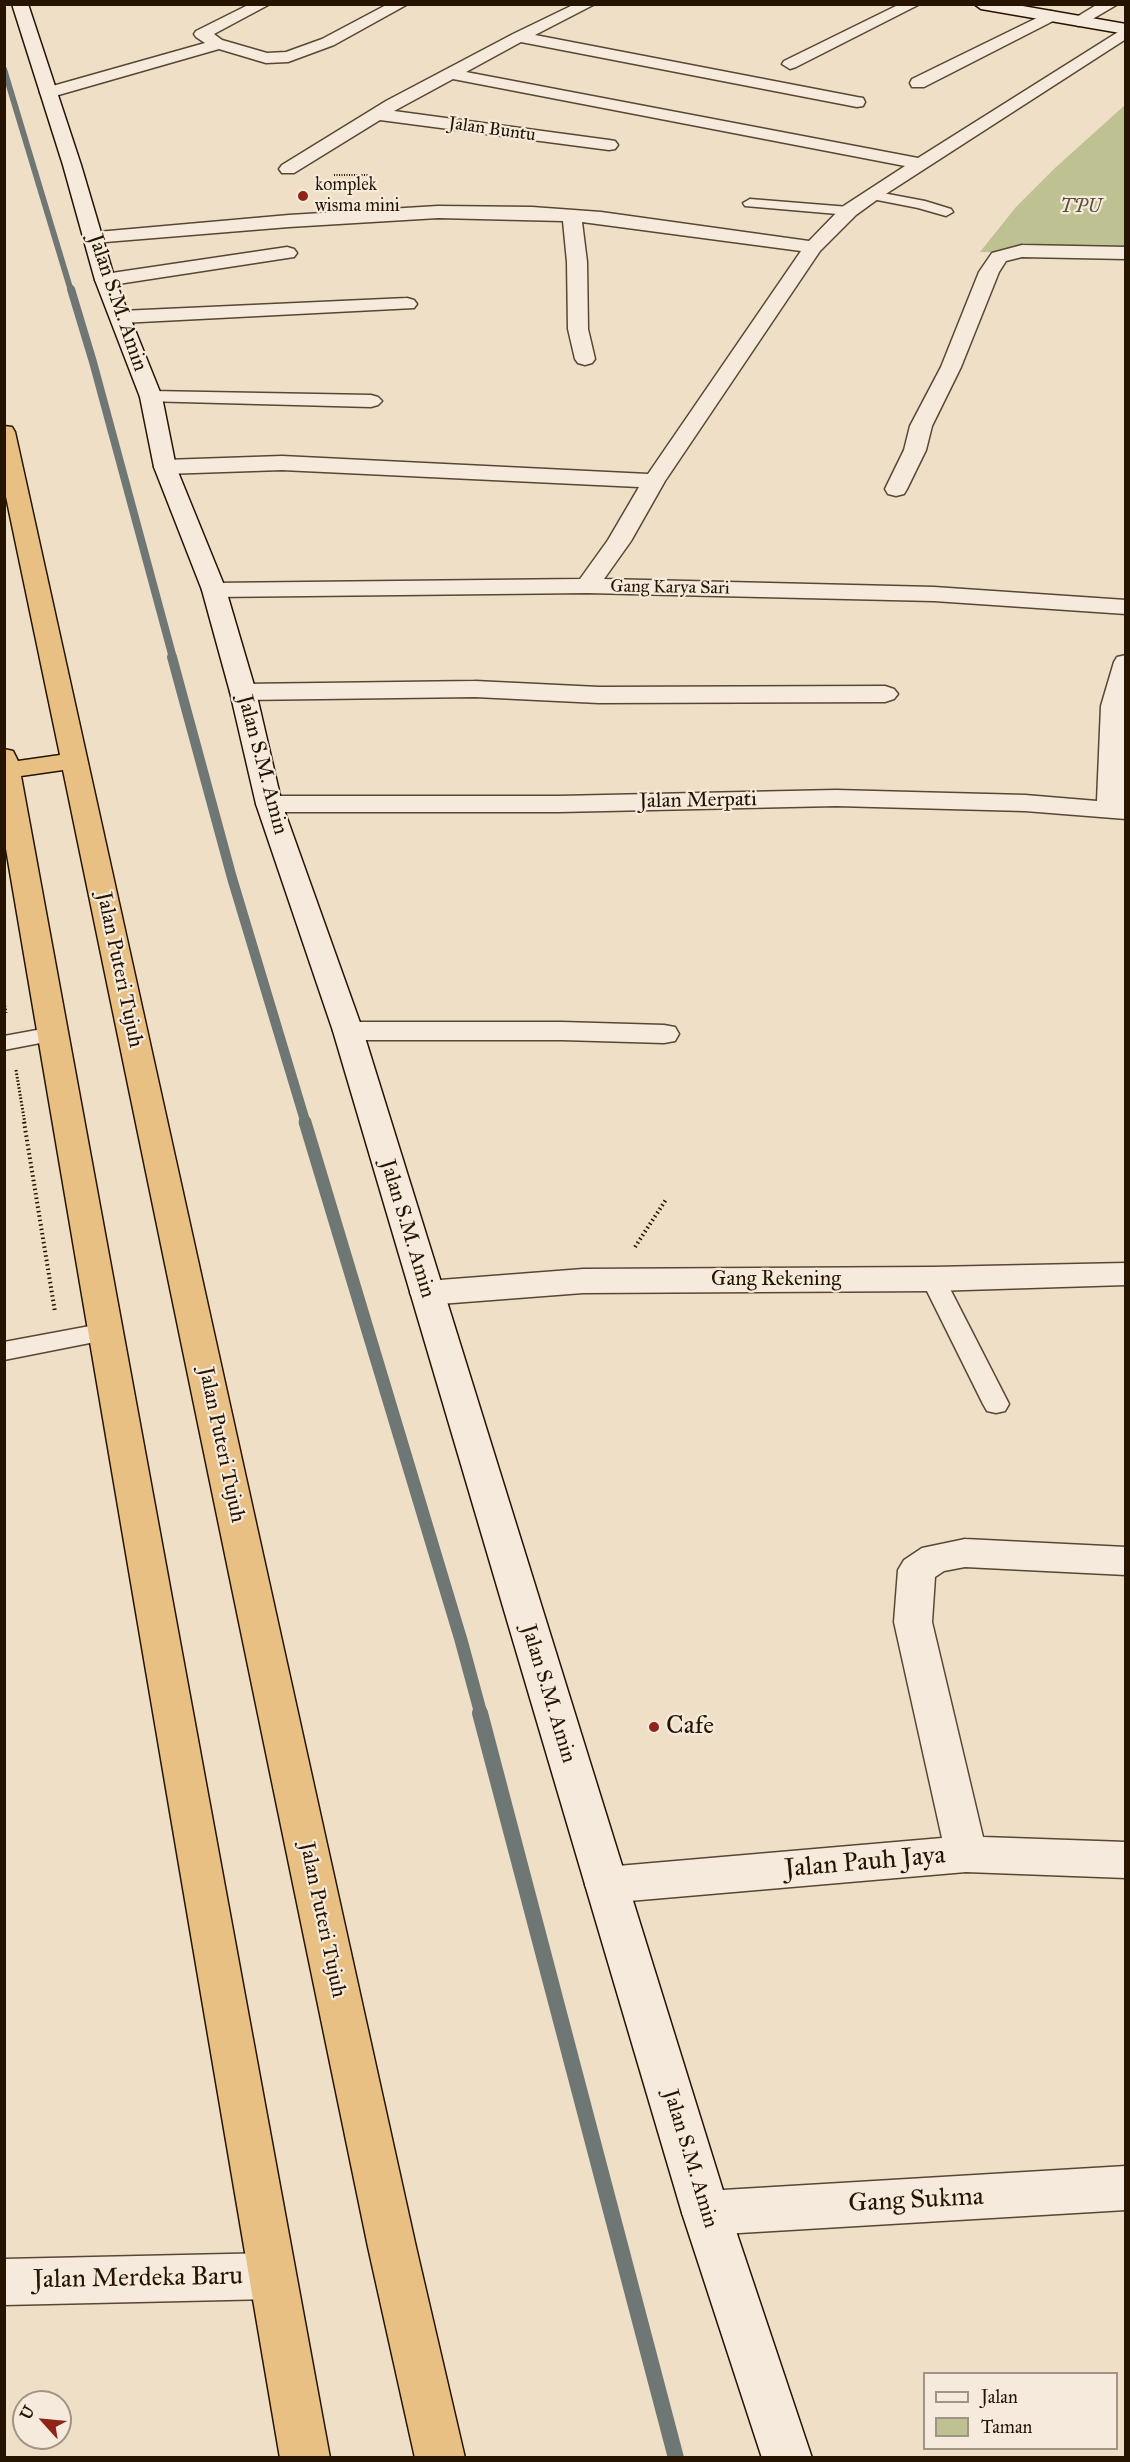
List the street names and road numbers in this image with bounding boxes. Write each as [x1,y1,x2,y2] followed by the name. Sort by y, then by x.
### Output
[447,113,537,147] street label: Jalan Buntu
[82,231,152,375] street label: Jalan S.M. Amin
[610,576,730,600] street label: Gang Karya Sari
[231,693,293,837] street label: Jalan S.M. Amin
[639,787,757,815] street label: Jalan Merpati
[90,890,148,1050] street label: Jalan Puteri Tujuh
[374,1157,440,1301] street label: Jalan S.M. Amin
[711,1267,841,1293] street label: Gang Rekening
[192,1365,250,1525] street label: Jalan Puteri Tujuh
[515,1622,581,1766] street label: Jalan S.M. Amin
[293,1840,351,2000] street label: Jalan Puteri Tujuh
[783,1840,947,1886] street label: Jalan Pauh Jaya
[657,2087,723,2231] street label: Jalan S.M. Amin
[848,2182,984,2220] street label: Gang Sukma
[33,2262,243,2296] street label: Jalan Merdeka Baru

